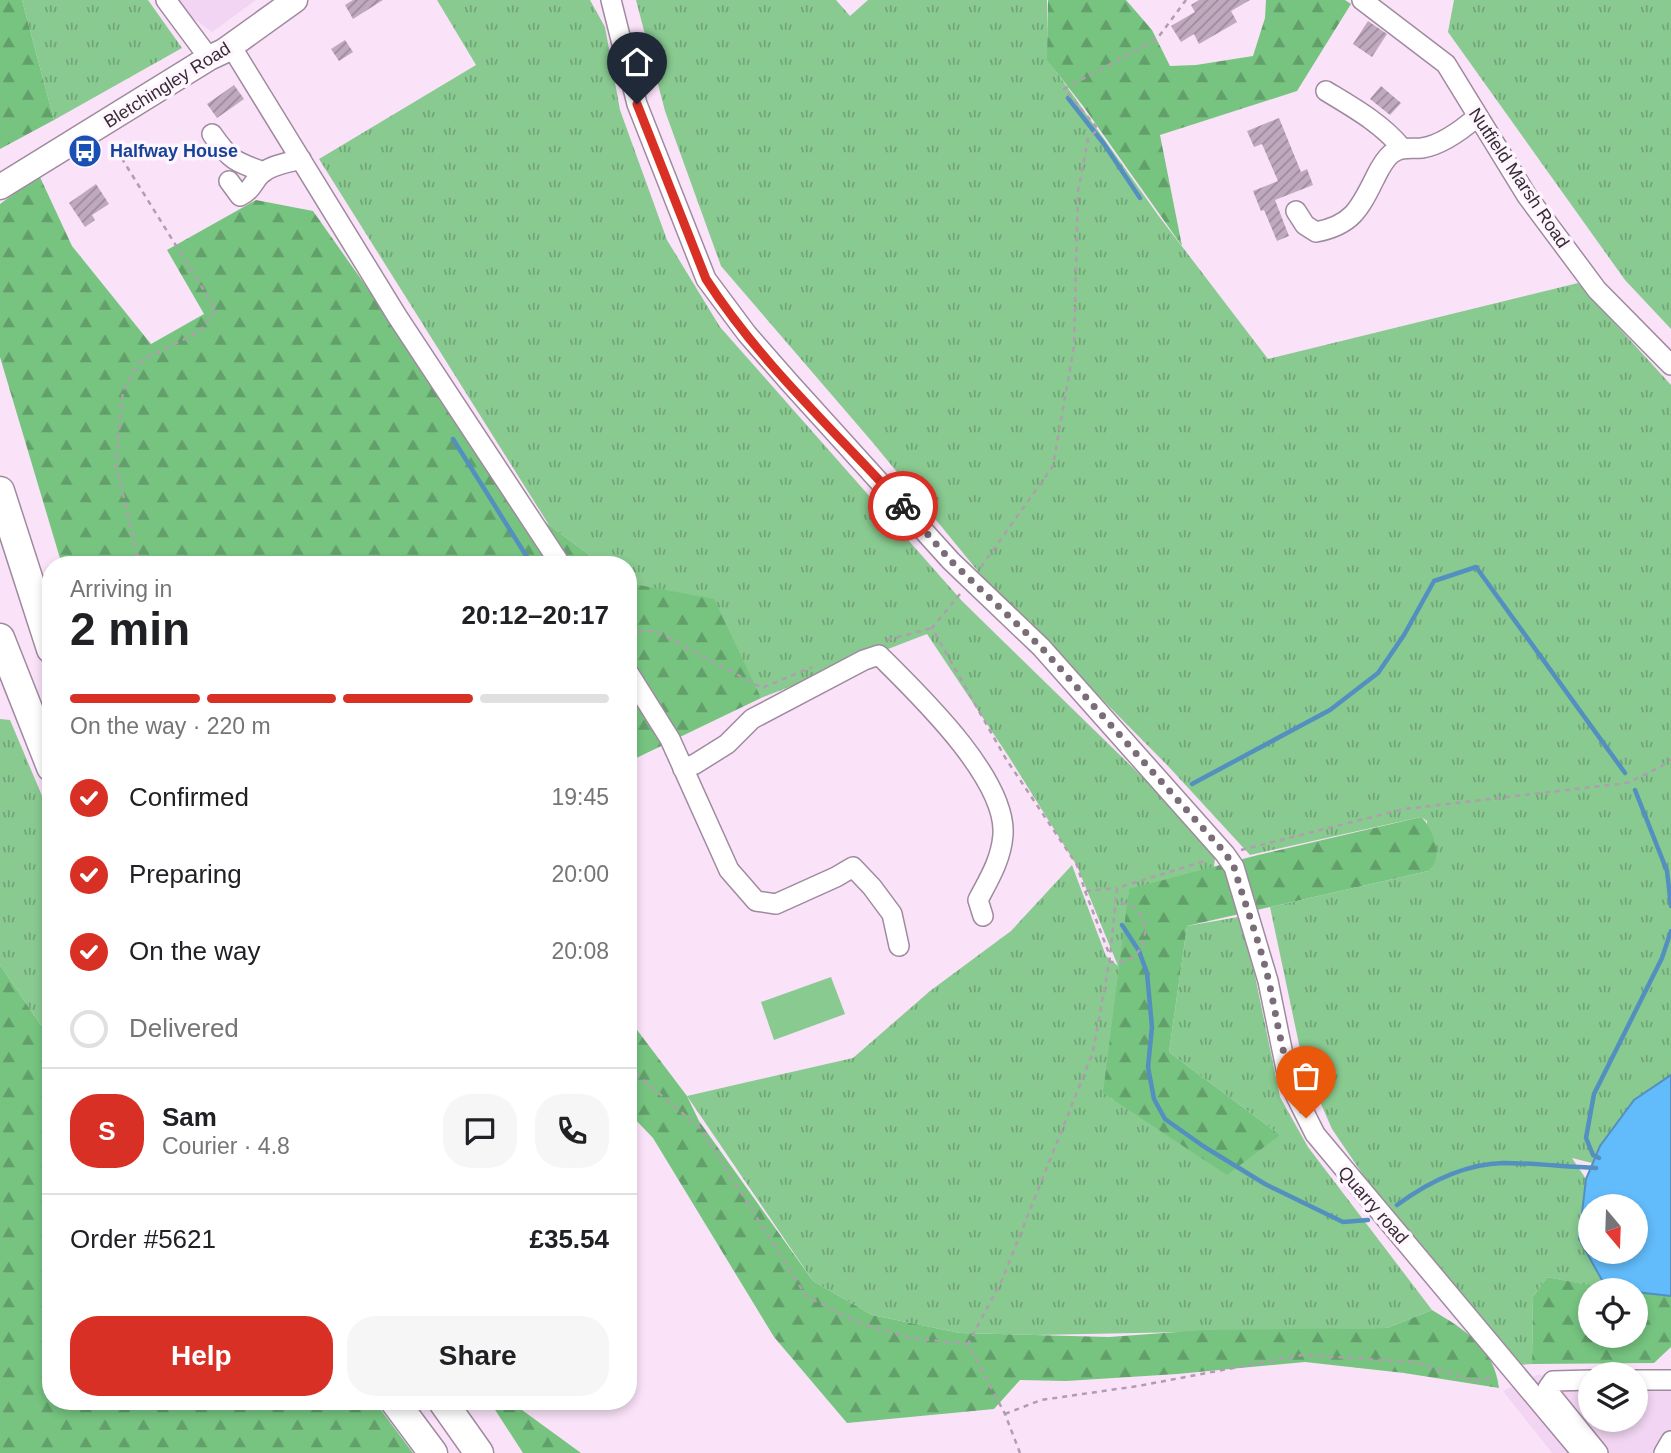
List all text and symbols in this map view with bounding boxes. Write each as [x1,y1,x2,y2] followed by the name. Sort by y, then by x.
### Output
[607,32,667,104] pin
[100,38,234,132] street label: Bletchingley Road
[618,43,656,81] icon: home
[1465,104,1573,252] street label: Nutfield Marsh Road
[66,132,104,170] bus stop icon: Halfway House
[110,141,238,161] place label: Halfway House
[868,471,938,541] courier
[884,487,922,525] icon: bike
[70,576,172,602] text: Arriving in
[462,600,609,630] text: 20:12–20:17
[70,603,190,655] text: 2 min
[70,713,271,739] text: On the way · 220 m
[70,779,108,817] icon: check
[129,782,249,812] text: Confirmed
[551,784,609,810] text: 19:45
[70,856,108,894] icon: check
[129,859,242,889] text: Preparing
[551,861,609,887] text: 20:00
[70,933,108,971] icon: check
[129,936,261,966] text: On the way
[551,938,609,964] text: 20:08
[129,1013,239,1043] text: Delivered
[1276,1046,1336,1118] pin
[1287,1057,1325,1095] icon: bag
[443,1094,517,1168] button: chat
[535,1094,609,1168] button: phone
[162,1102,217,1132] text: Sam
[98,1116,116,1146] text: S
[162,1133,290,1159] text: Courier · 4.8
[1334,1162,1412,1248] street label: Quarry road
[1578,1194,1648,1264] north arrow
[1578,1194,1648,1432] map controls
[70,1224,216,1254] text: Order #5621
[529,1224,609,1254] text: £35.54
[1578,1278,1648,1348] button: locate
[70,1316,333,1396] button: Help
[347,1316,609,1396] button: Share
[1578,1362,1648,1432] button: layers

